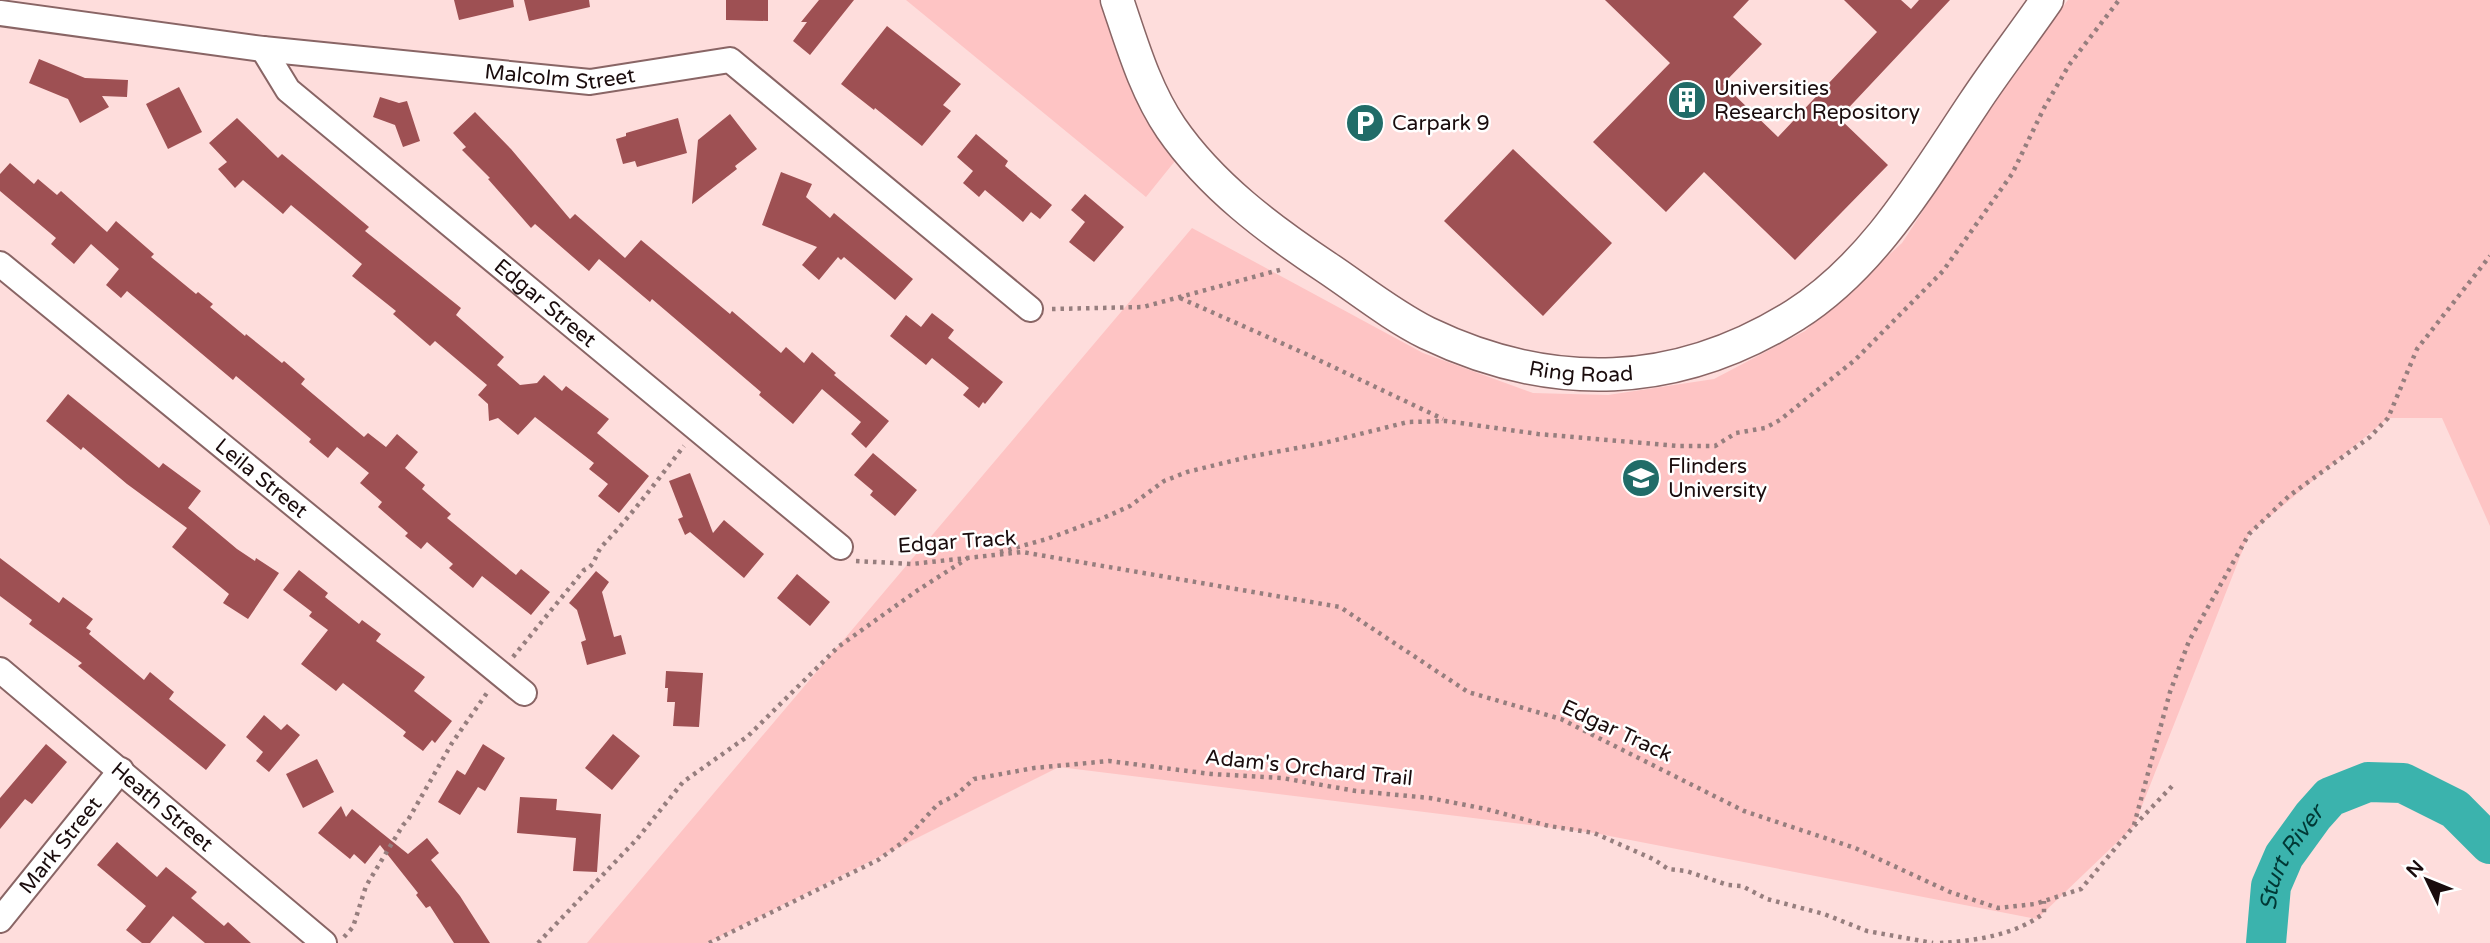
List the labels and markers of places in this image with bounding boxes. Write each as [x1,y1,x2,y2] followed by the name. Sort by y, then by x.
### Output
[1714,76,1920,125] place label: Universities Research Repository
[1666,79,1708,121] building icon: Universities Research Repository
[1344,102,1386,144] parking icon: Carpark 9
[1392,111,1490,136] place label: Carpark 9
[1668,454,1767,503] place label: Flinders University
[1620,457,1662,499] school or university icon: Flinders University

